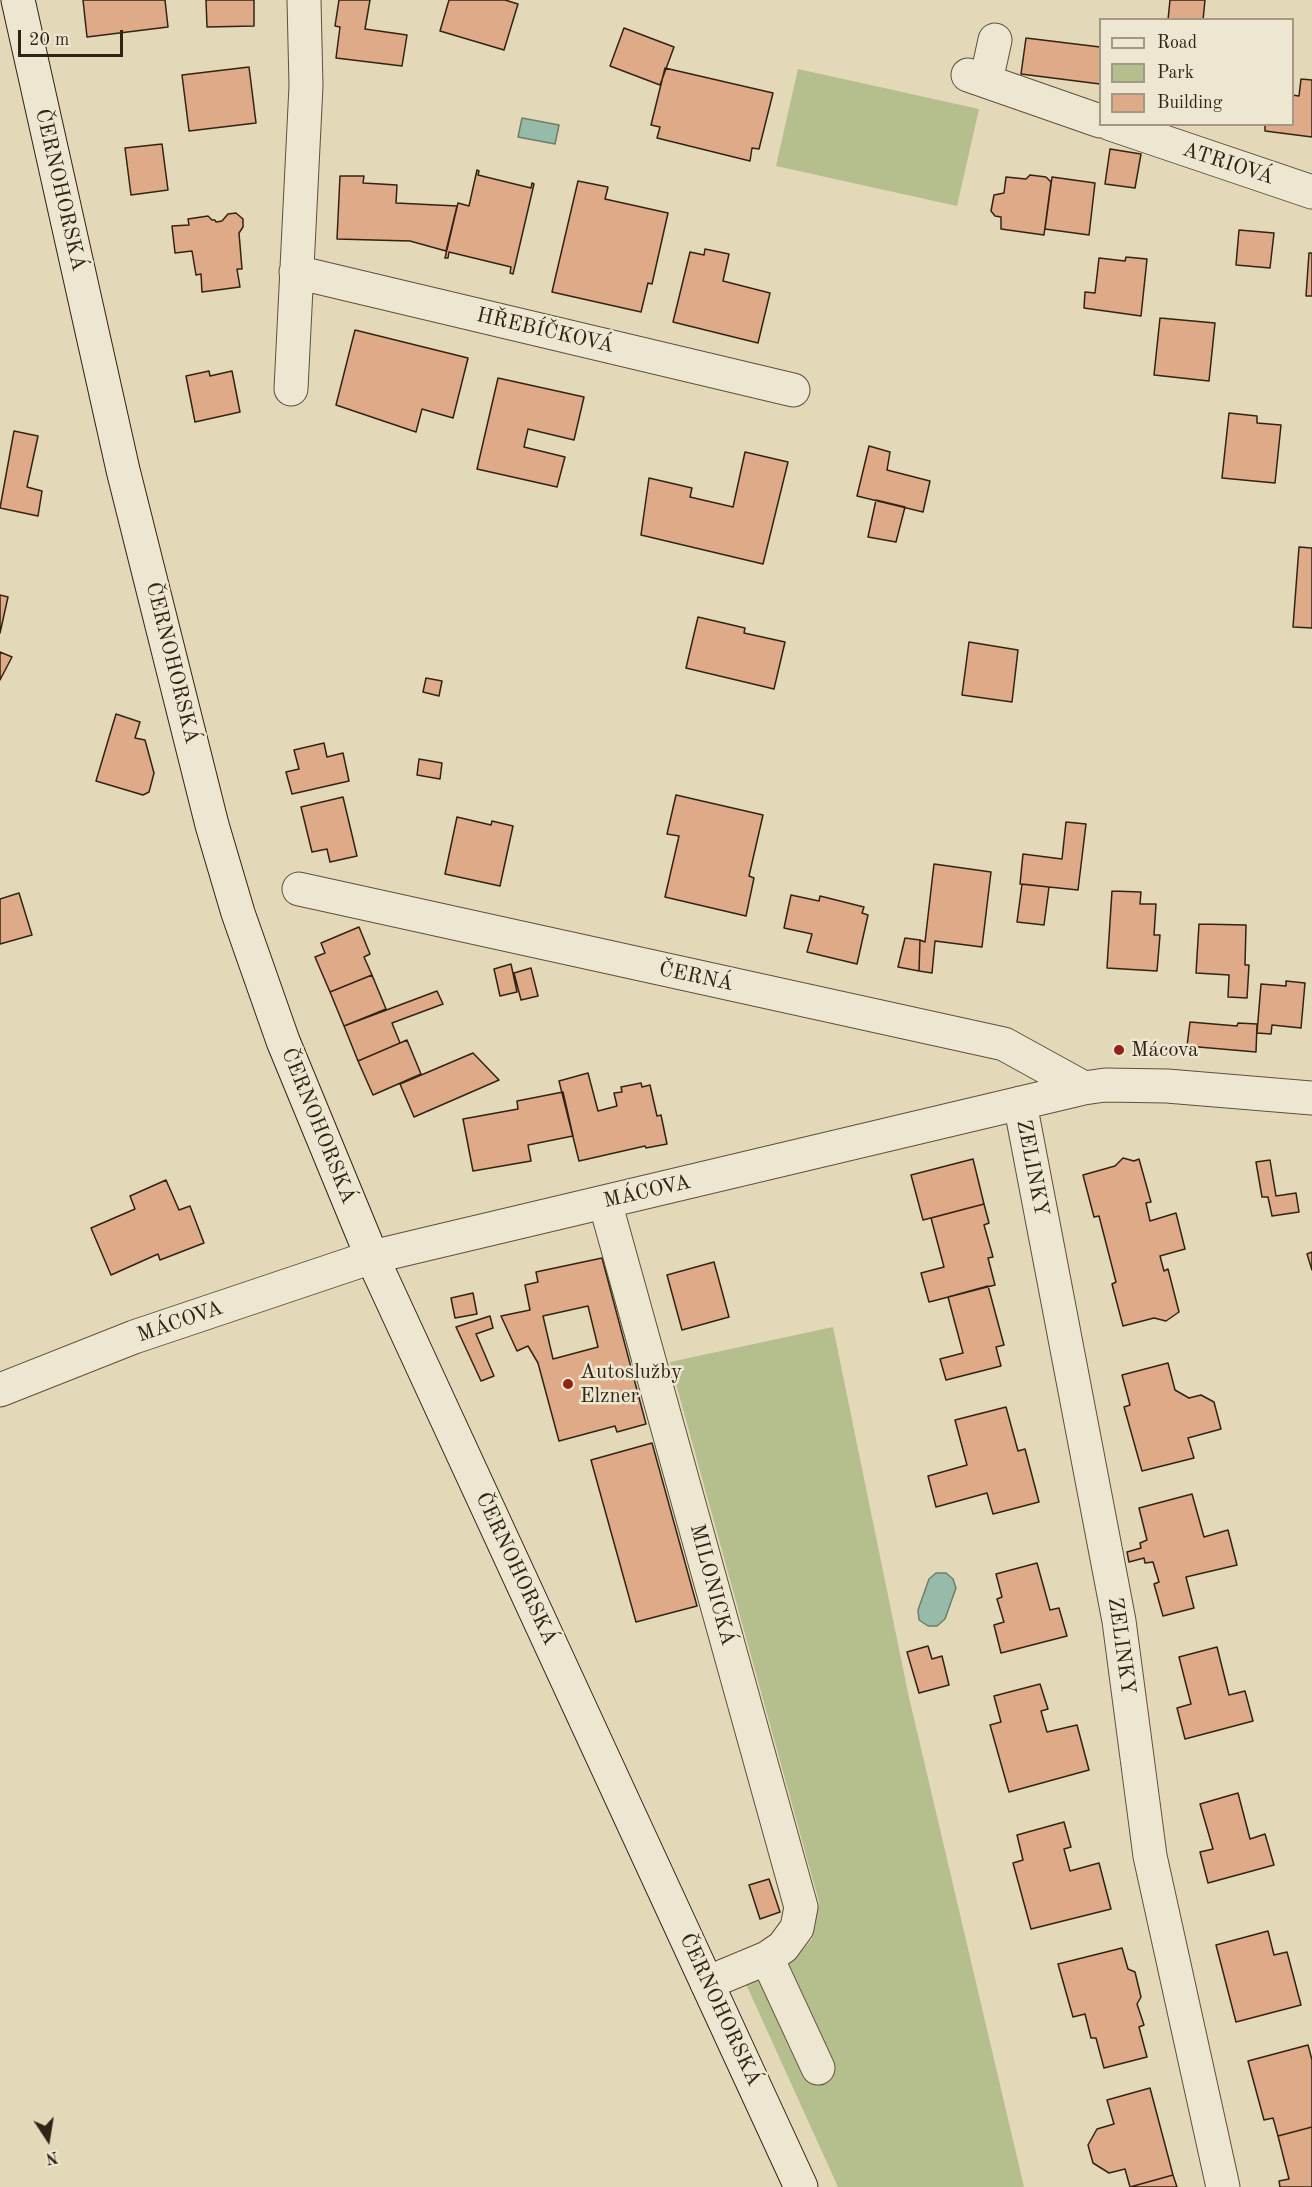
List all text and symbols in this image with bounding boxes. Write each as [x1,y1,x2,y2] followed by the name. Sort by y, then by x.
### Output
[21,18,126,56] scale bar
[1099,18,1294,126] legend
[29,31,69,49] text: 20 m
[1157,34,1197,52] text: Road
[1157,64,1194,82] text: Park
[1157,94,1222,112] text: Building
[29,106,91,274] street label: ČERNOHORSKÁ
[1179,137,1277,191] street label: ATRIOVÁ
[474,303,616,359] street label: HŘEBÍČKOVÁ
[140,580,204,746] street label: ČERNOHORSKÁ
[657,957,735,997] street label: ČERNÁ
[1131,1037,1198,1063] place label: Mácova
[1112,1043,1126,1057] marker: Mácova
[275,1044,361,1208] street label: ČERNOHORSKÁ
[1010,1118,1054,1218] street label: ZELINKY
[601,1170,693,1214] street label: MÁCOVA
[134,1296,226,1348] street label: MÁCOVA
[580,1359,682,1409] place label: Autoslužby Elzner
[561,1377,575,1391] marker: Autoslužby Elzner
[470,1489,562,1649] street label: ČERNOHORSKÁ
[684,1521,740,1649] street label: MILONICKÁ
[1102,1596,1140,1696] street label: ZELINKY
[674,1930,766,2090] street label: ČERNOHORSKÁ
[18,2109,78,2169] north arrow
[44,2148,59,2166] text: N

